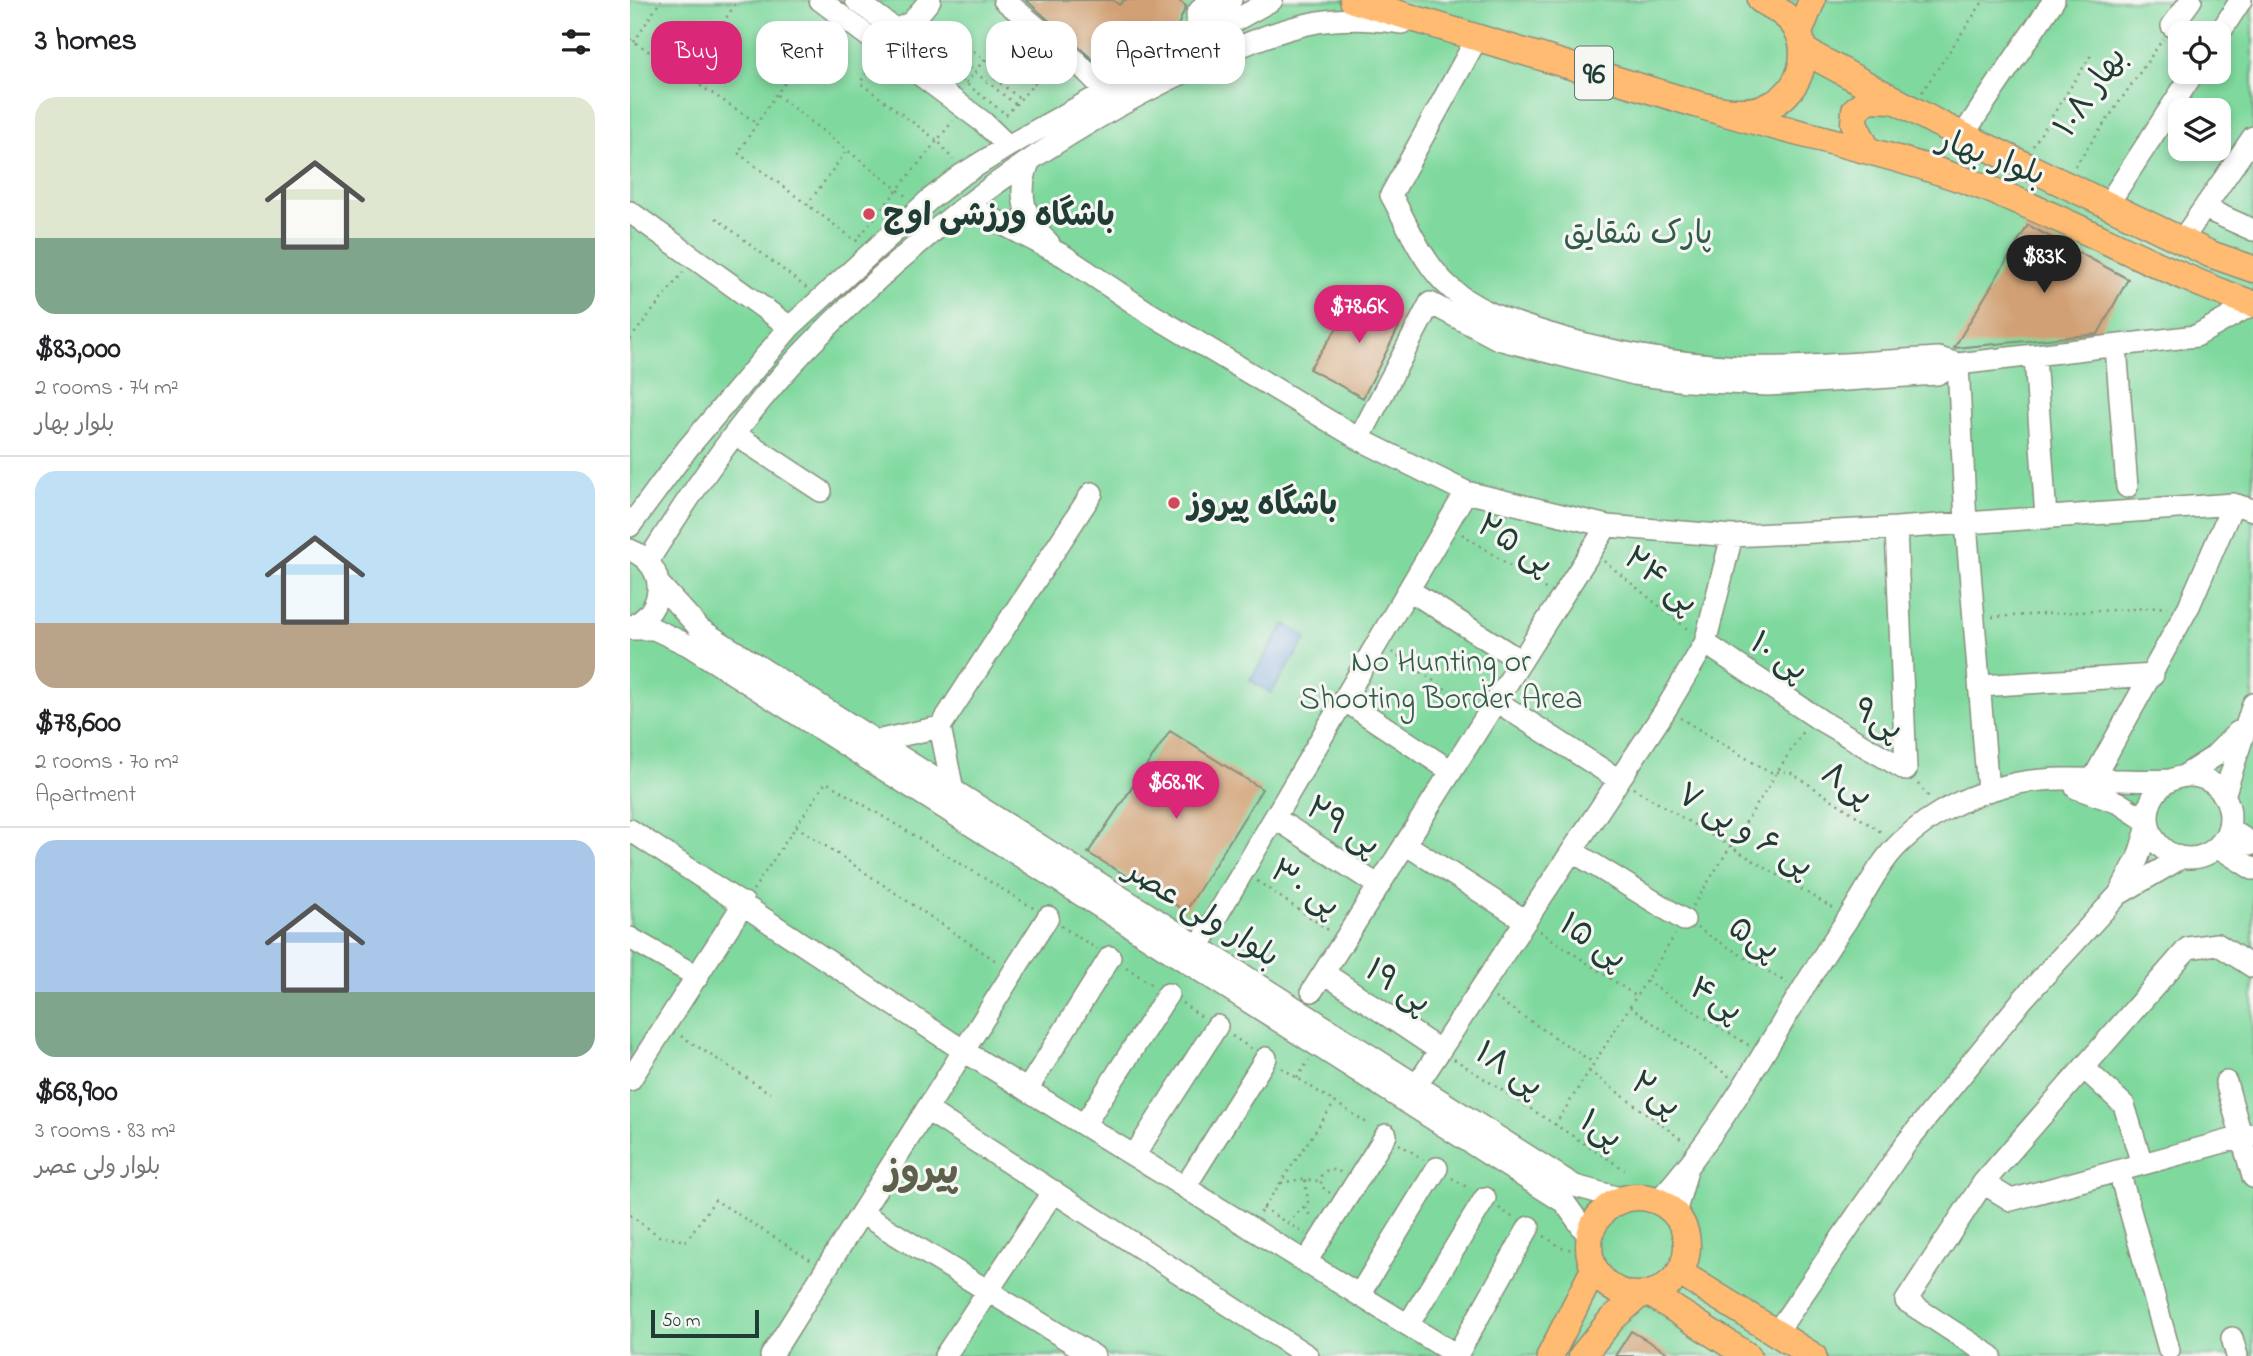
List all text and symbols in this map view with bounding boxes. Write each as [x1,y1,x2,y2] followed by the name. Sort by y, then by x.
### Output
[35,20,137,64] text: 3 homes
[651,21,742,84] chip: Buy
[756,21,848,84] chip: Rent
[862,21,972,84] chip: Filters
[986,21,1077,84] chip: New
[1091,21,1245,84] chip: Apartment
[2168,21,2231,161] map controls
[2168,21,2231,84] button: locate
[557,23,595,61] icon: filters
[2044,38,2140,148] street label: بهار ۱۰۸
[1575,46,1613,100] road number: 96
[2168,98,2231,161] button: layers
[1928,117,2051,200] street label: بلوار بهار
[252,142,378,268] icon: home
[883,194,1115,241] place label: باشگاه ورزشی اوج
[861,206,877,222] marker: باشگاه ورزشی اوج
[1564,212,1712,259] park label: پارک شقایق
[2003,236,2085,295] pin: $83K
[2022,241,2066,274] text: $83K
[1302,286,1416,345] pin: $78.6K
[1330,291,1388,324] text: $78.6K
[35,328,121,372] text: $83,000
[35,372,179,405] text: 2 rooms · 74 m²
[35,408,115,441] text: بلوار بهار
[1185,483,1337,530] place label: باشگاه پیروز
[1166,495,1182,511] marker: باشگاه پیروز
[1466,504,1562,588] street label: پی ۲۵
[252,517,378,643] icon: home
[1612,537,1708,627] street label: پی ۲۴
[1739,621,1817,695] street label: پی ۱۰
[1299,640,1583,724] park label: No Hunting or Shooting Border Area
[1843,688,1911,754] street label: پی۹
[35,702,121,746] text: $78,600
[35,746,179,779] text: 2 rooms · 70 m²
[1811,752,1882,820] street label: پی۸
[1119,762,1233,821] pin: $68.9K
[1148,767,1204,800] text: $68.9K
[1667,773,1821,891] street label: پی ۶ و پی ۷
[35,779,136,812] text: Apartment
[1295,786,1389,870] street label: پی ۲۹
[1112,847,1288,981] street label: بلوار ولی عصر
[1259,849,1349,931] street label: پی ۳۰
[252,885,378,1011] icon: home
[1549,903,1636,983] street label: پی ۱۵
[1718,906,1788,974] street label: پی۵
[1354,948,1440,1027] street label: پی ۱۹
[1679,966,1751,1036] street label: پی۴
[1464,1031,1552,1111] street label: پی ۱۸
[1620,1061,1690,1130] street label: پی۲
[35,1071,118,1115] text: $68,900
[1569,1099,1631,1162] street label: پی۱
[35,1115,176,1148] text: 3 rooms · 83 m²
[883,1146,958,1202] district label: پیروز
[35,1151,161,1184] text: بلوار ولی عصر
[651,1307,760,1339] scale bar
[662,1308,701,1335] text: 50 m

